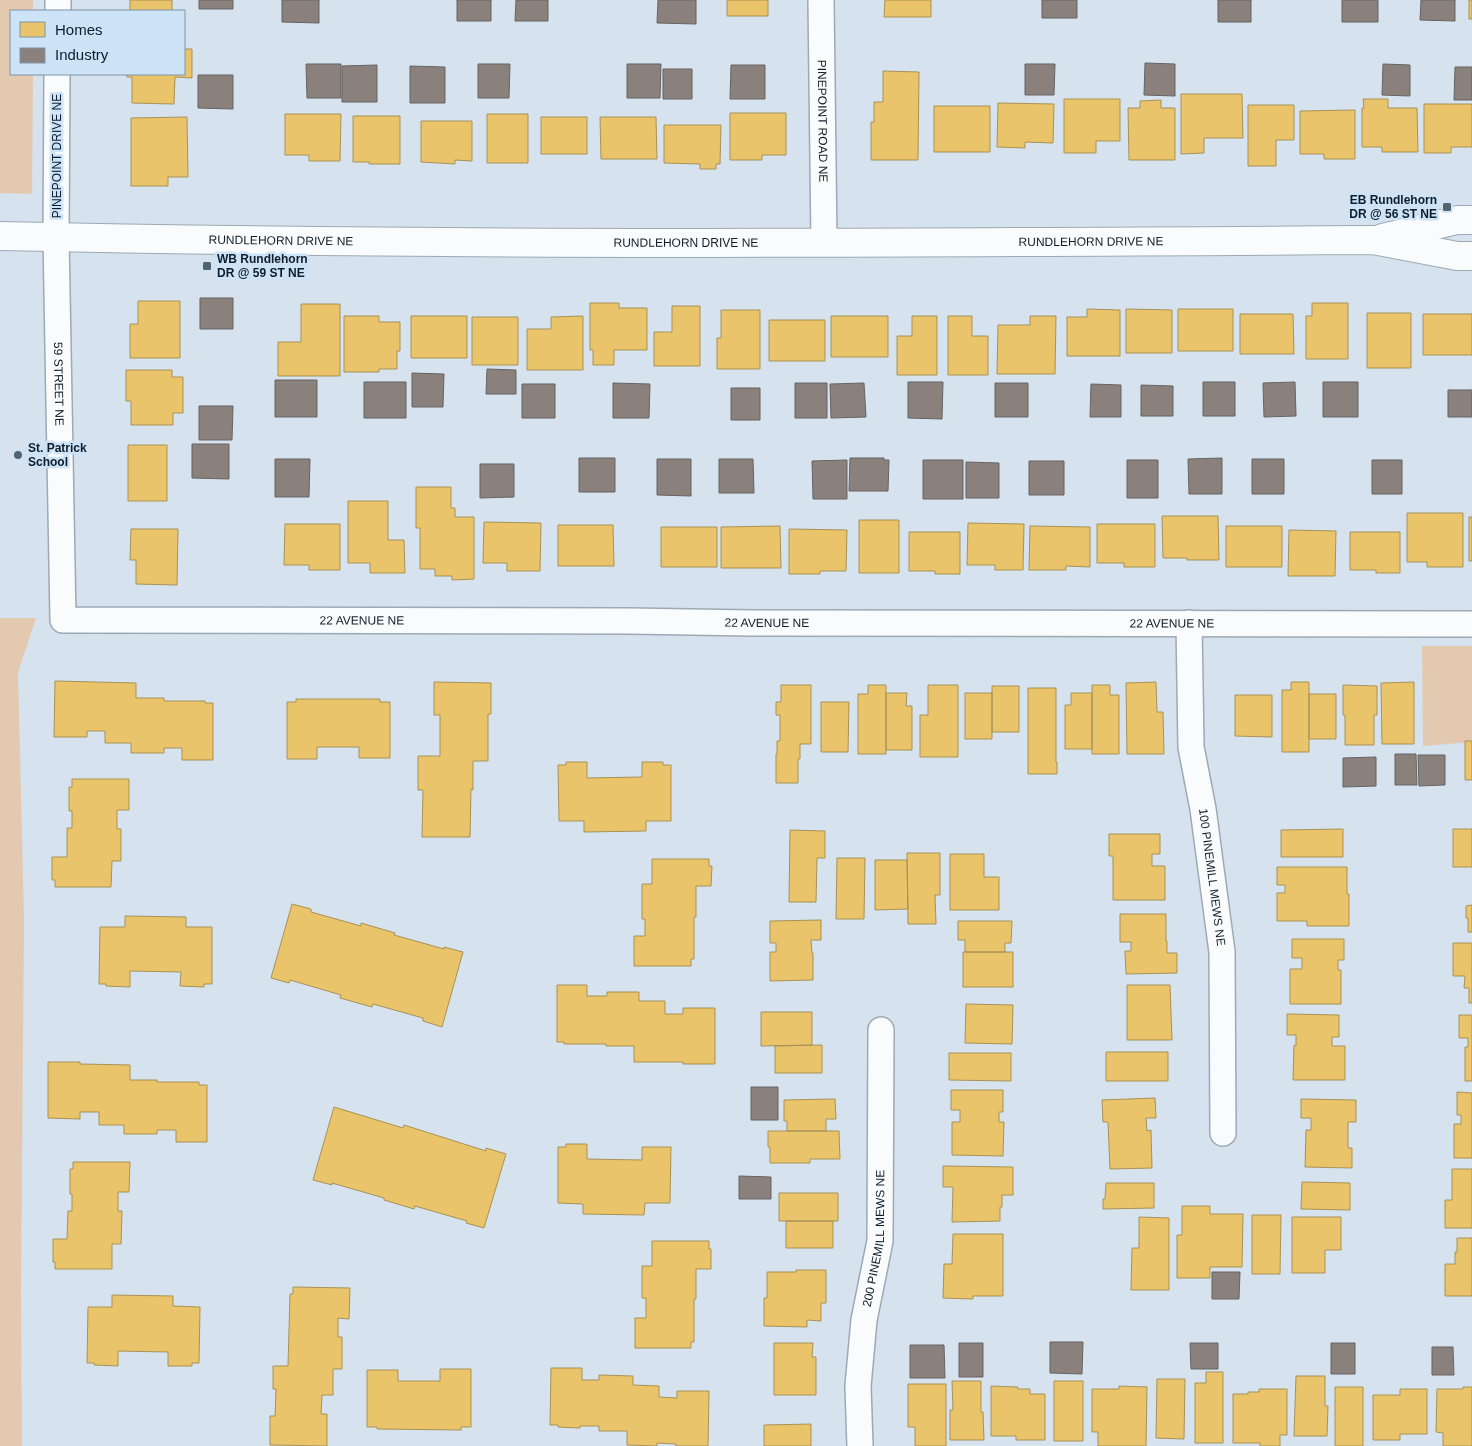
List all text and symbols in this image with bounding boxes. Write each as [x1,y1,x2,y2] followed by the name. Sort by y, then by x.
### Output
[10,10,185,75] legend
[55,21,103,38] text: Homes
[55,46,109,63] text: Industry
[815,60,830,182] street label: PINEPOINT ROAD NE
[50,94,64,218] street label: PINEPOINT DRIVE NE
[1349,193,1437,221] place label: EB Rundlehorn DR @ 56 ST NE
[1441,201,1453,213] marker: EB Rundlehorn DR @ 56 ST NE
[208,233,353,248] street label: RUNDLEHORN DRIVE NE
[1019,234,1163,249] street label: RUNDLEHORN DRIVE NE
[614,236,758,250] street label: RUNDLEHORN DRIVE NE
[217,252,308,280] place label: WB Rundlehorn DR @ 59 ST NE
[201,260,213,272] marker: WB Rundlehorn DR @ 59 ST NE
[51,342,66,426] street label: 59 STREET NE
[28,441,87,469] place label: St. Patrick School
[12,449,24,461] marker: St. Patrick School
[320,613,404,628] street label: 22 AVENUE NE
[725,616,809,630] street label: 22 AVENUE NE
[1130,617,1214,631] street label: 22 AVENUE NE
[1196,808,1228,947] street label: 100 PINEMILL MEWS NE
[860,1170,887,1308] street label: 200 PINEMILL MEWS NE

